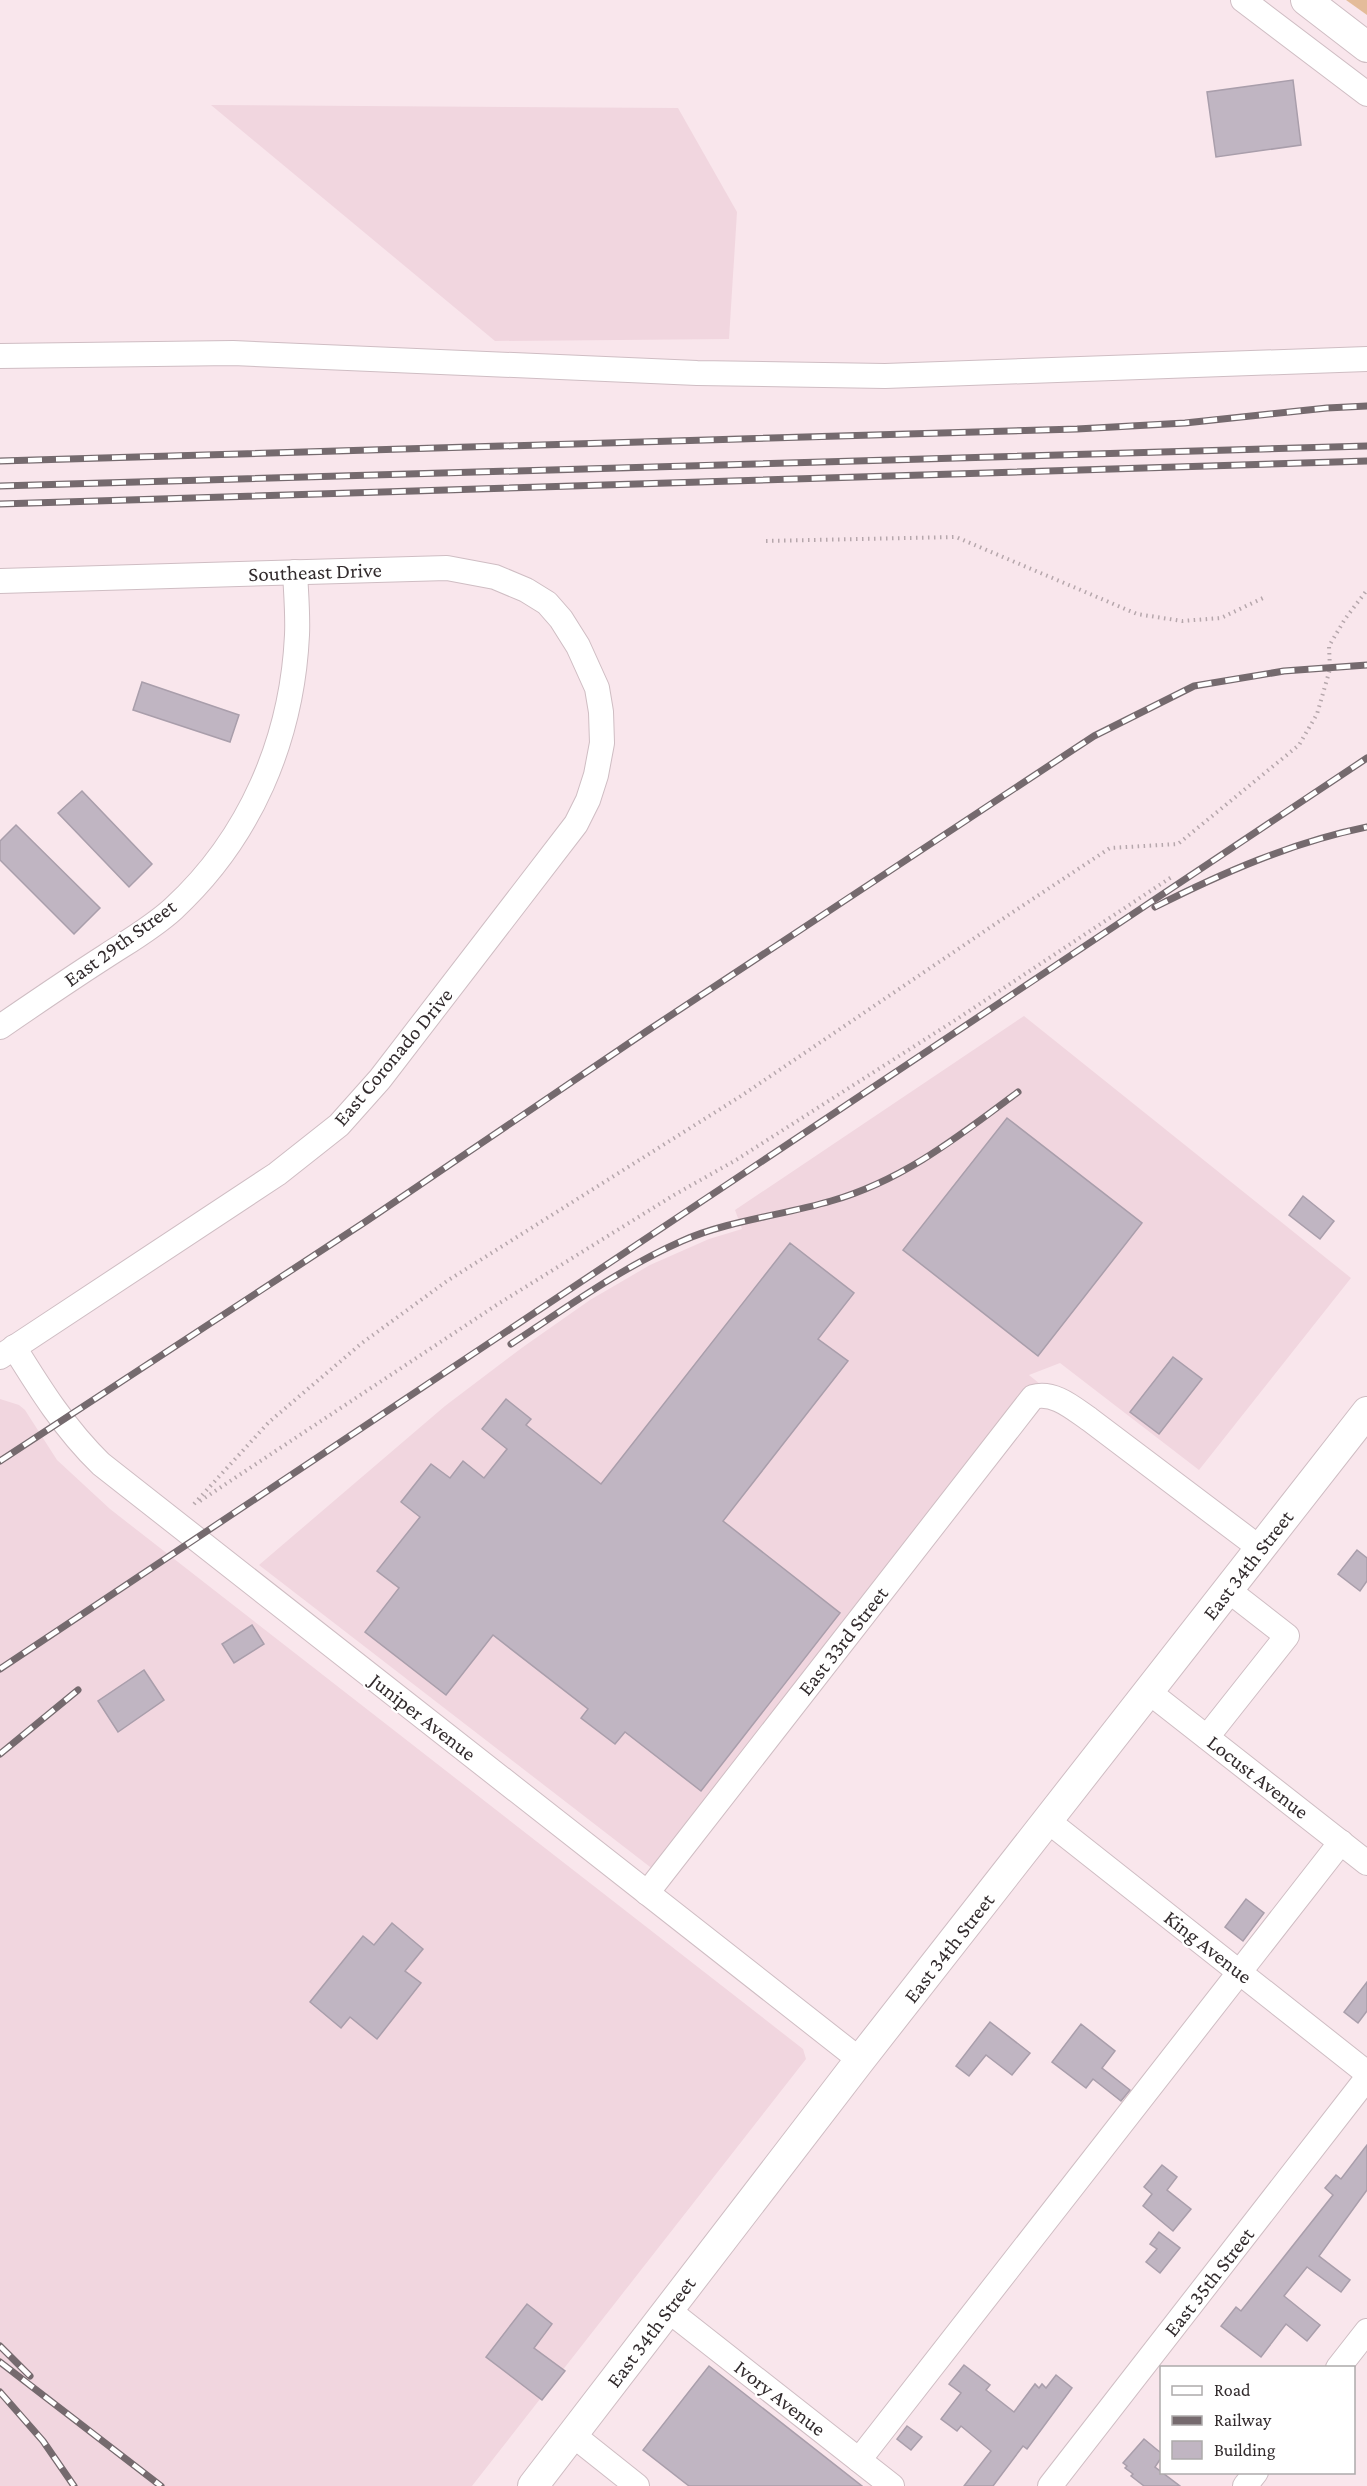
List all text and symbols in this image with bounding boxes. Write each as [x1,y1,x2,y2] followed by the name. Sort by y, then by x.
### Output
[248,558,382,586] street label: Southeast Drive
[59,894,181,992] street label: East 29th Street
[328,983,458,1131] street label: East Coronado Drive
[1198,1505,1299,1625] street label: East 34th Street
[793,1581,894,1700] street label: East 33rd Street
[364,1667,481,1766] street label: Juniper Avenue
[1203,1730,1313,1824] street label: Locust Avenue
[899,1888,1000,2008] street label: East 34th Street
[1159,1905,1257,1989] street label: King Avenue
[1159,2222,1260,2341] street label: East 35th Street
[602,2271,701,2392] street label: East 34th Street
[730,2355,830,2441] street label: Ivory Avenue
[1160,2366,1355,2474] legend
[1214,2380,1251,2400] text: Road
[1214,2410,1272,2430] text: Railway
[1214,2440,1276,2460] text: Building

